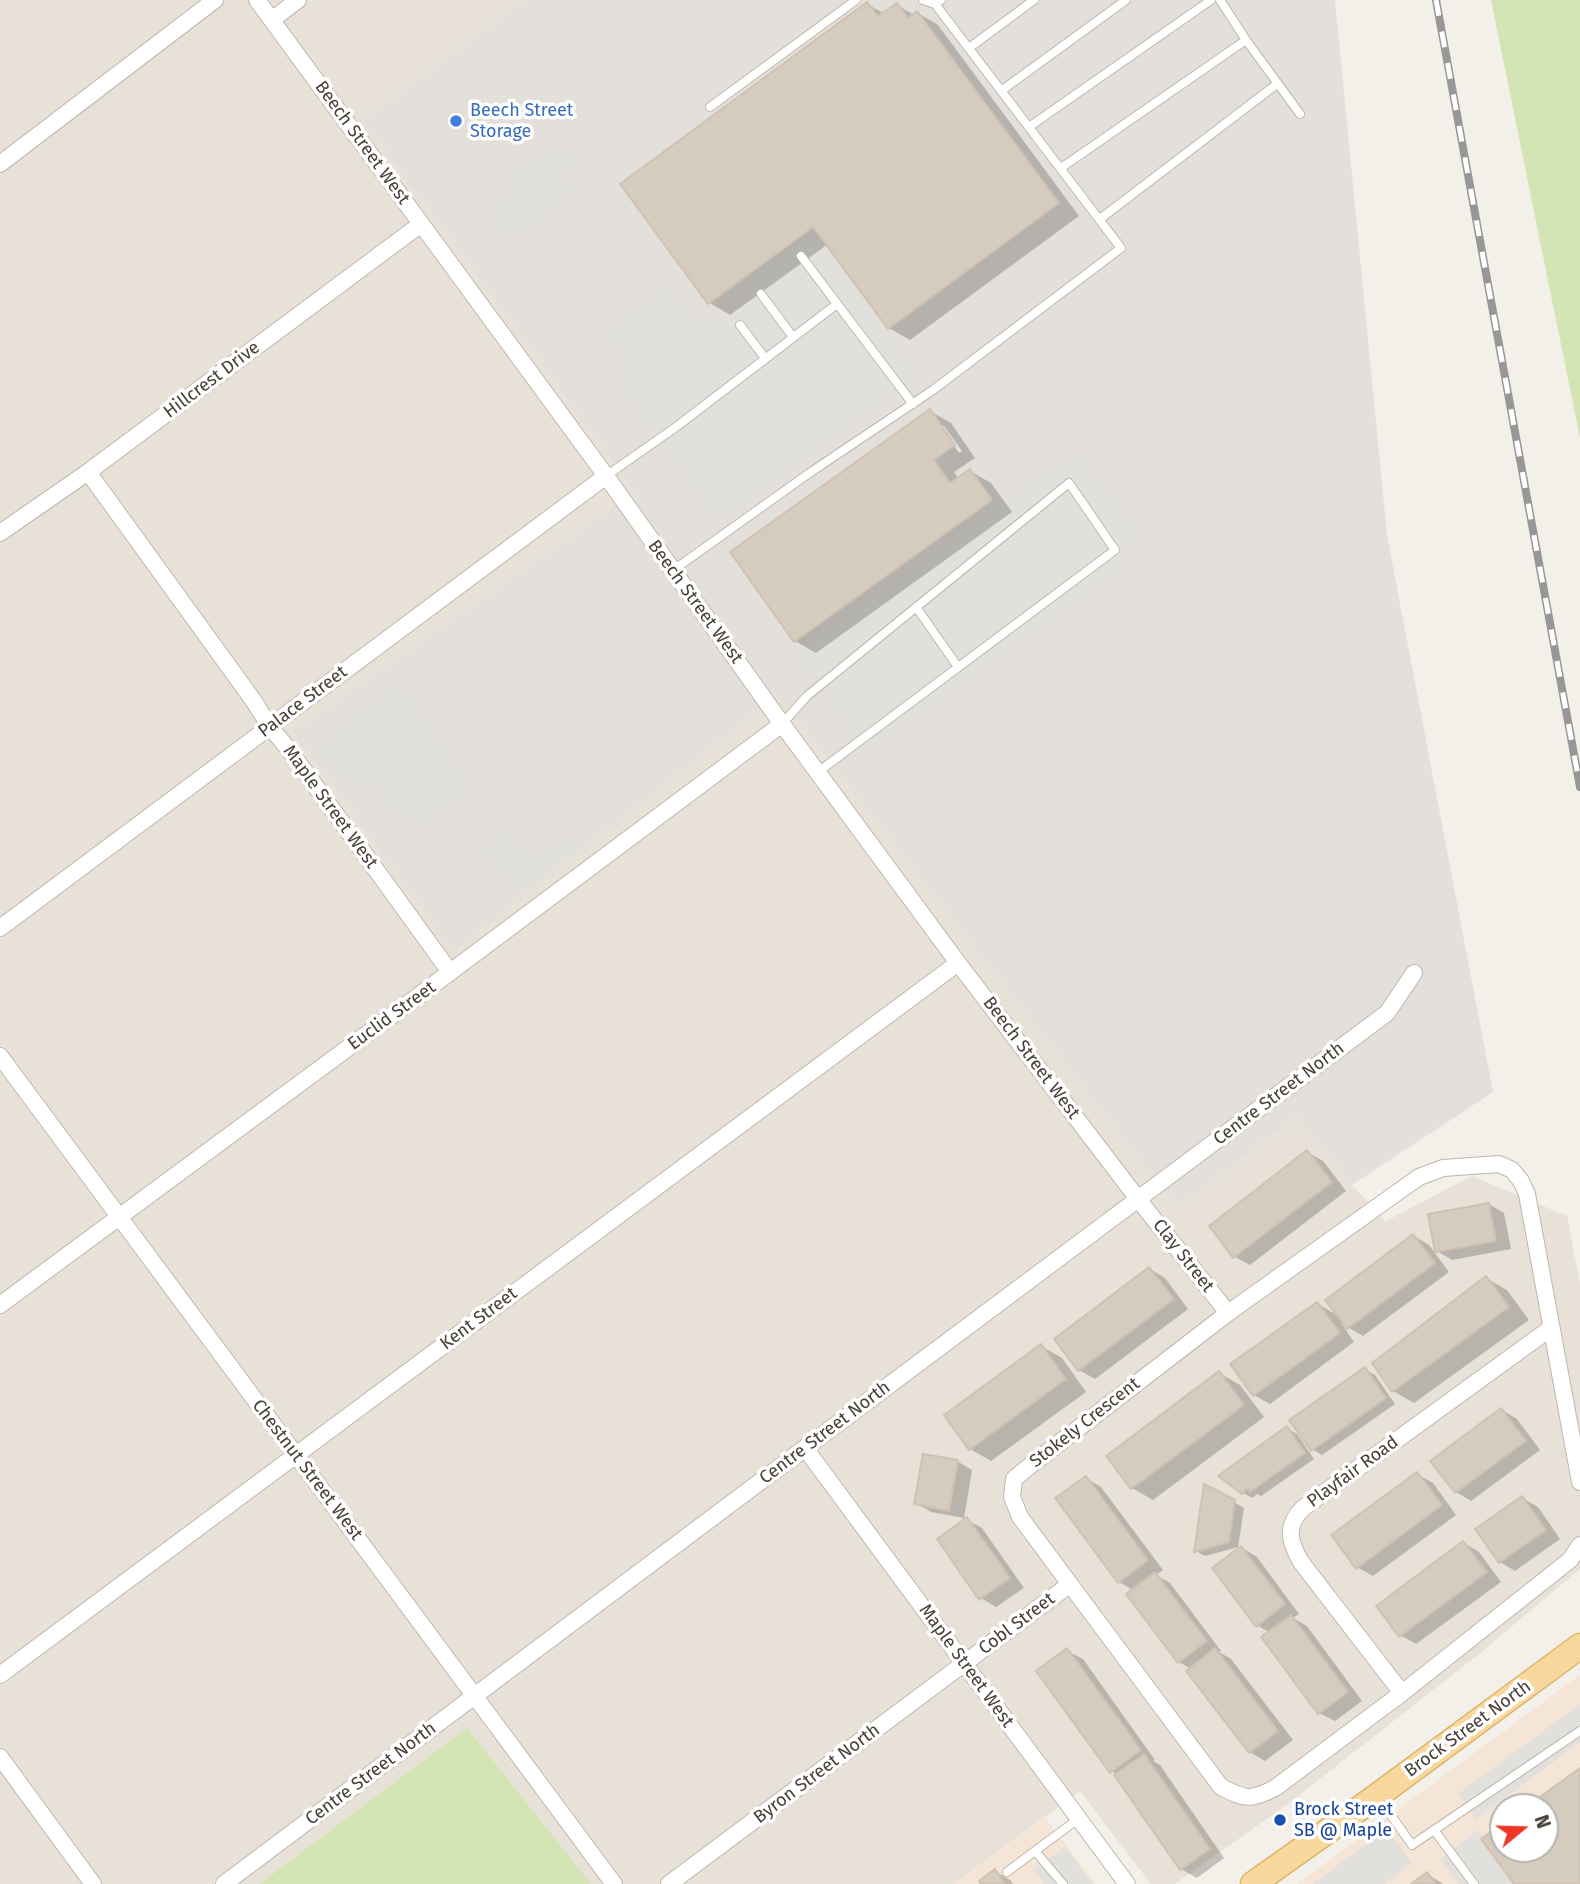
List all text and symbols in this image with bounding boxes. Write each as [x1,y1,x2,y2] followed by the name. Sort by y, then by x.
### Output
[310,77,414,209] street label: Beech Street West
[470,100,573,142] place label: Beech Street Storage
[448,113,464,129] marker: Beech Street Storage
[160,337,264,423] street label: Hillcrest Drive
[643,536,747,668] street label: Beech Street West
[254,662,352,742] street label: Palace Street
[278,741,382,873] street label: Maple Street West
[344,977,440,1055] street label: Euclid Street
[978,993,1084,1123] street label: Beech Street West
[1209,1038,1349,1150] street label: Centre Street North
[1148,1215,1218,1297] street label: Clay Street
[436,1283,522,1355] street label: Kent Street
[1026,1373,1144,1473] street label: Stokely Crescent
[755,1377,895,1489] street label: Centre Street North
[247,1395,367,1545] street label: Chestnut Street West
[1303,1432,1403,1512] street label: Playfair Road
[975,1588,1059,1660] street label: Cobl Street
[914,1600,1018,1732] street label: Maple Street West
[1401,1676,1535,1782] street label: Brock Street North
[301,1718,441,1830] street label: Centre Street North
[750,1720,884,1828] street label: Byron Street North
[1489,1793,1559,1863] north arrow
[1294,1799,1393,1842] place label: Brock Street SB @ Maple
[1272,1812,1288,1828] marker: Brock Street SB @ Maple
[1530,1812,1555,1831] text: N

